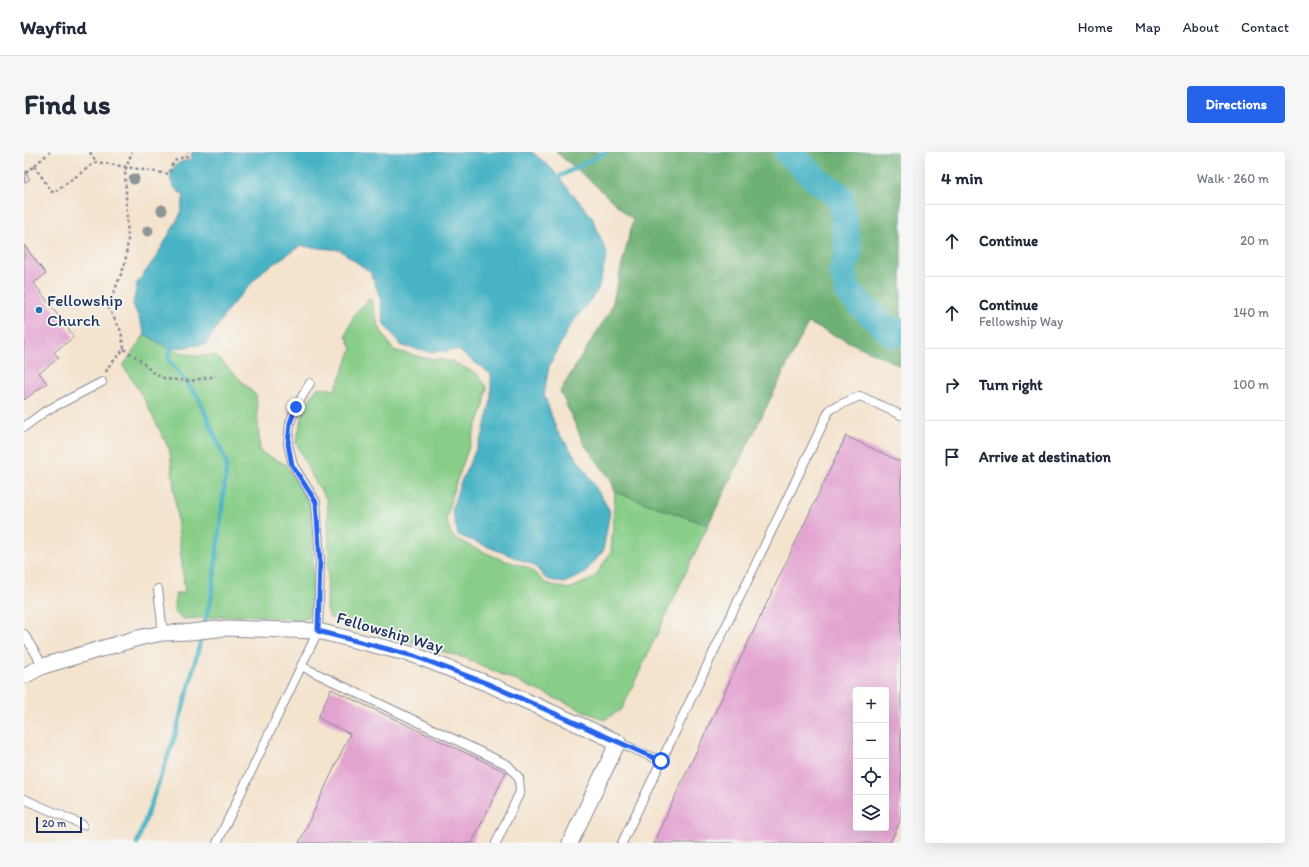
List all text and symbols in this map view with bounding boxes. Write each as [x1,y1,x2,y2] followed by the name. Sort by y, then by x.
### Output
[20,16,87,39] text: Wayfind
[1078,19,1113,36] text: Home
[1135,19,1161,36] text: Map
[1183,19,1219,36] text: About
[1241,19,1289,36] text: Contact
[1187,86,1285,123] button: Directions
[24,87,111,121] text: Find us
[941,168,983,188] text: 4 min
[1197,171,1269,186] text: Walk · 260 m
[941,230,963,252] icon: ahead
[979,232,1038,250] text: Continue
[1240,233,1269,248] text: 20 m
[47,290,123,330] place label: Fellowship Church
[979,296,1038,314] text: Continue
[941,302,963,324] icon: ahead
[34,305,44,315] marker: Fellowship Church
[1233,305,1269,320] text: 140 m
[979,314,1063,329] text: Fellowship Way
[941,374,963,396] icon: right
[979,376,1043,394] text: Turn right
[1233,377,1269,392] text: 100 m
[287,398,305,416] route end
[941,446,963,468] icon: arrive
[979,448,1111,466] text: Arrive at destination
[334,607,446,657] street label: Fellowship Way
[853,687,889,831] map controls
[853,687,889,723] button: +
[853,723,889,759] button: −
[652,752,670,770] route start
[853,759,889,795] button: locate
[853,795,889,831] button: layers
[36,815,82,834] scale bar
[42,817,66,830] text: 20 m

